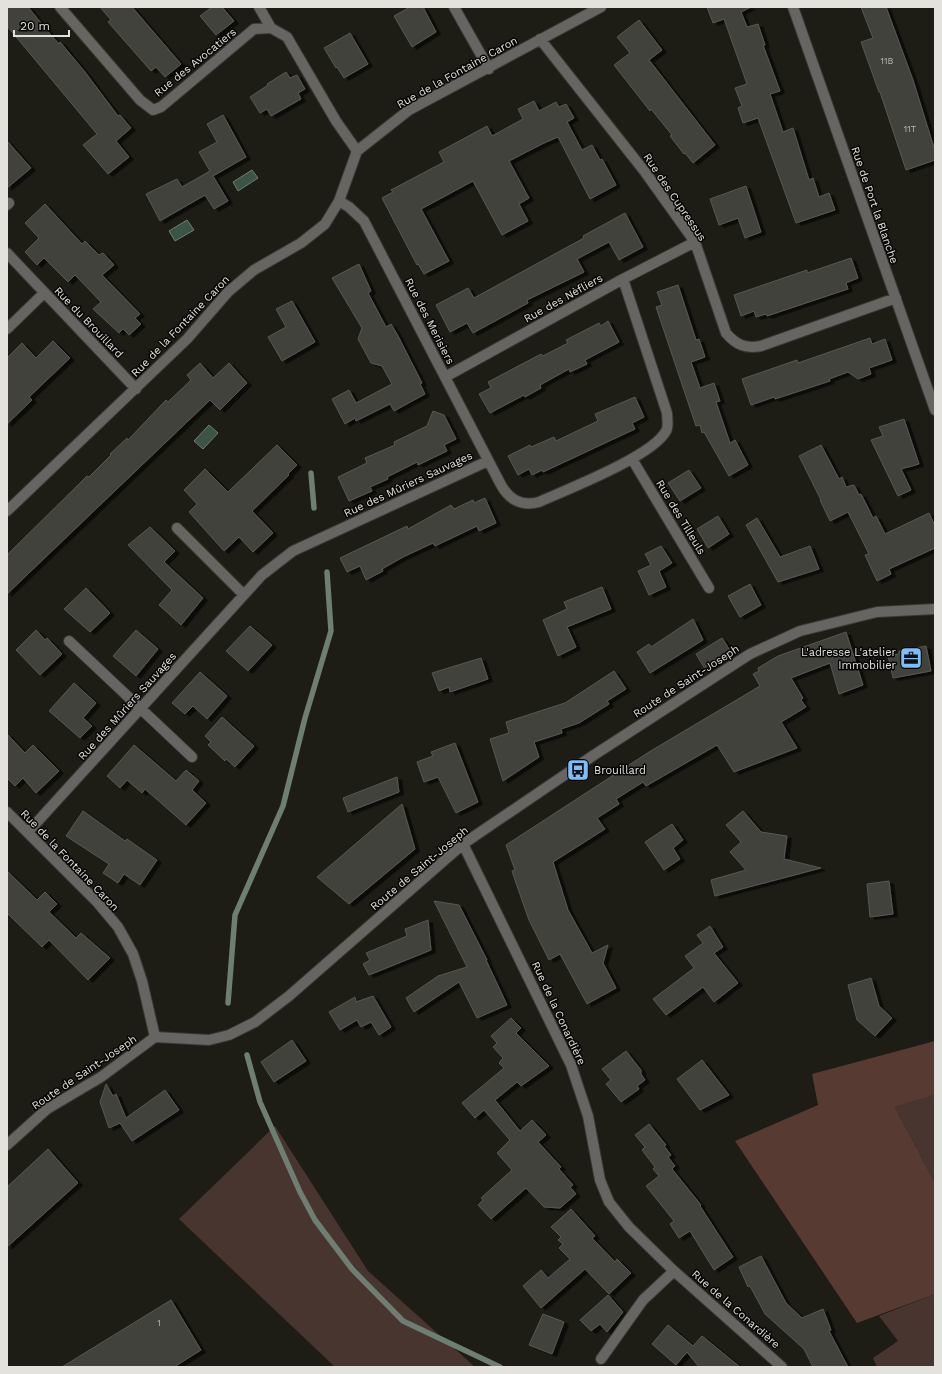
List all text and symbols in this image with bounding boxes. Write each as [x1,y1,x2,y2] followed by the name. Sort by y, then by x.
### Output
[14,12,69,38] scale bar
[20,19,50,33] text: 20 m
[152,25,239,99] street label: Rue des Avocatiers
[395,34,520,111] street label: Rue de la Fontaine Caron
[881,56,894,66] house number: 11B
[904,124,917,134] house number: 11T
[848,145,901,265] street label: Rue de Port la Blanche
[640,151,709,244] street label: Rue des Cupressus
[522,271,605,325] street label: Rue des Nèfliers
[129,273,232,380] street label: Rue de la Fontaine Caron
[402,276,457,367] street label: Rue des Merisiers
[51,284,126,360] street label: Rue du Brouillard
[342,449,475,520] street label: Rue des Mûriers Sauvages
[653,477,708,557] street label: Rue des Tilleuls
[631,642,742,721] street label: Route de Saint-Joseph
[898,645,924,671] office icon: L'adresse L'atelier Immobilier
[801,646,897,672] place label: L'adresse L'atelier Immobilier
[76,650,179,763] street label: Rue des Mûriers Sauvages
[565,757,591,783] bus stop icon: Brouillard
[594,764,646,777] place label: Brouillard
[18,807,121,914] street label: Rue de la Fontaine Caron
[368,824,471,913] street label: Route de Saint-Joseph
[529,959,588,1067] street label: Rue de la Conardière
[29,1032,139,1112] street label: Route de Saint-Joseph
[689,1268,782,1351] street label: Rue de la Conardière
[157,1318,161,1328] house number: 1

